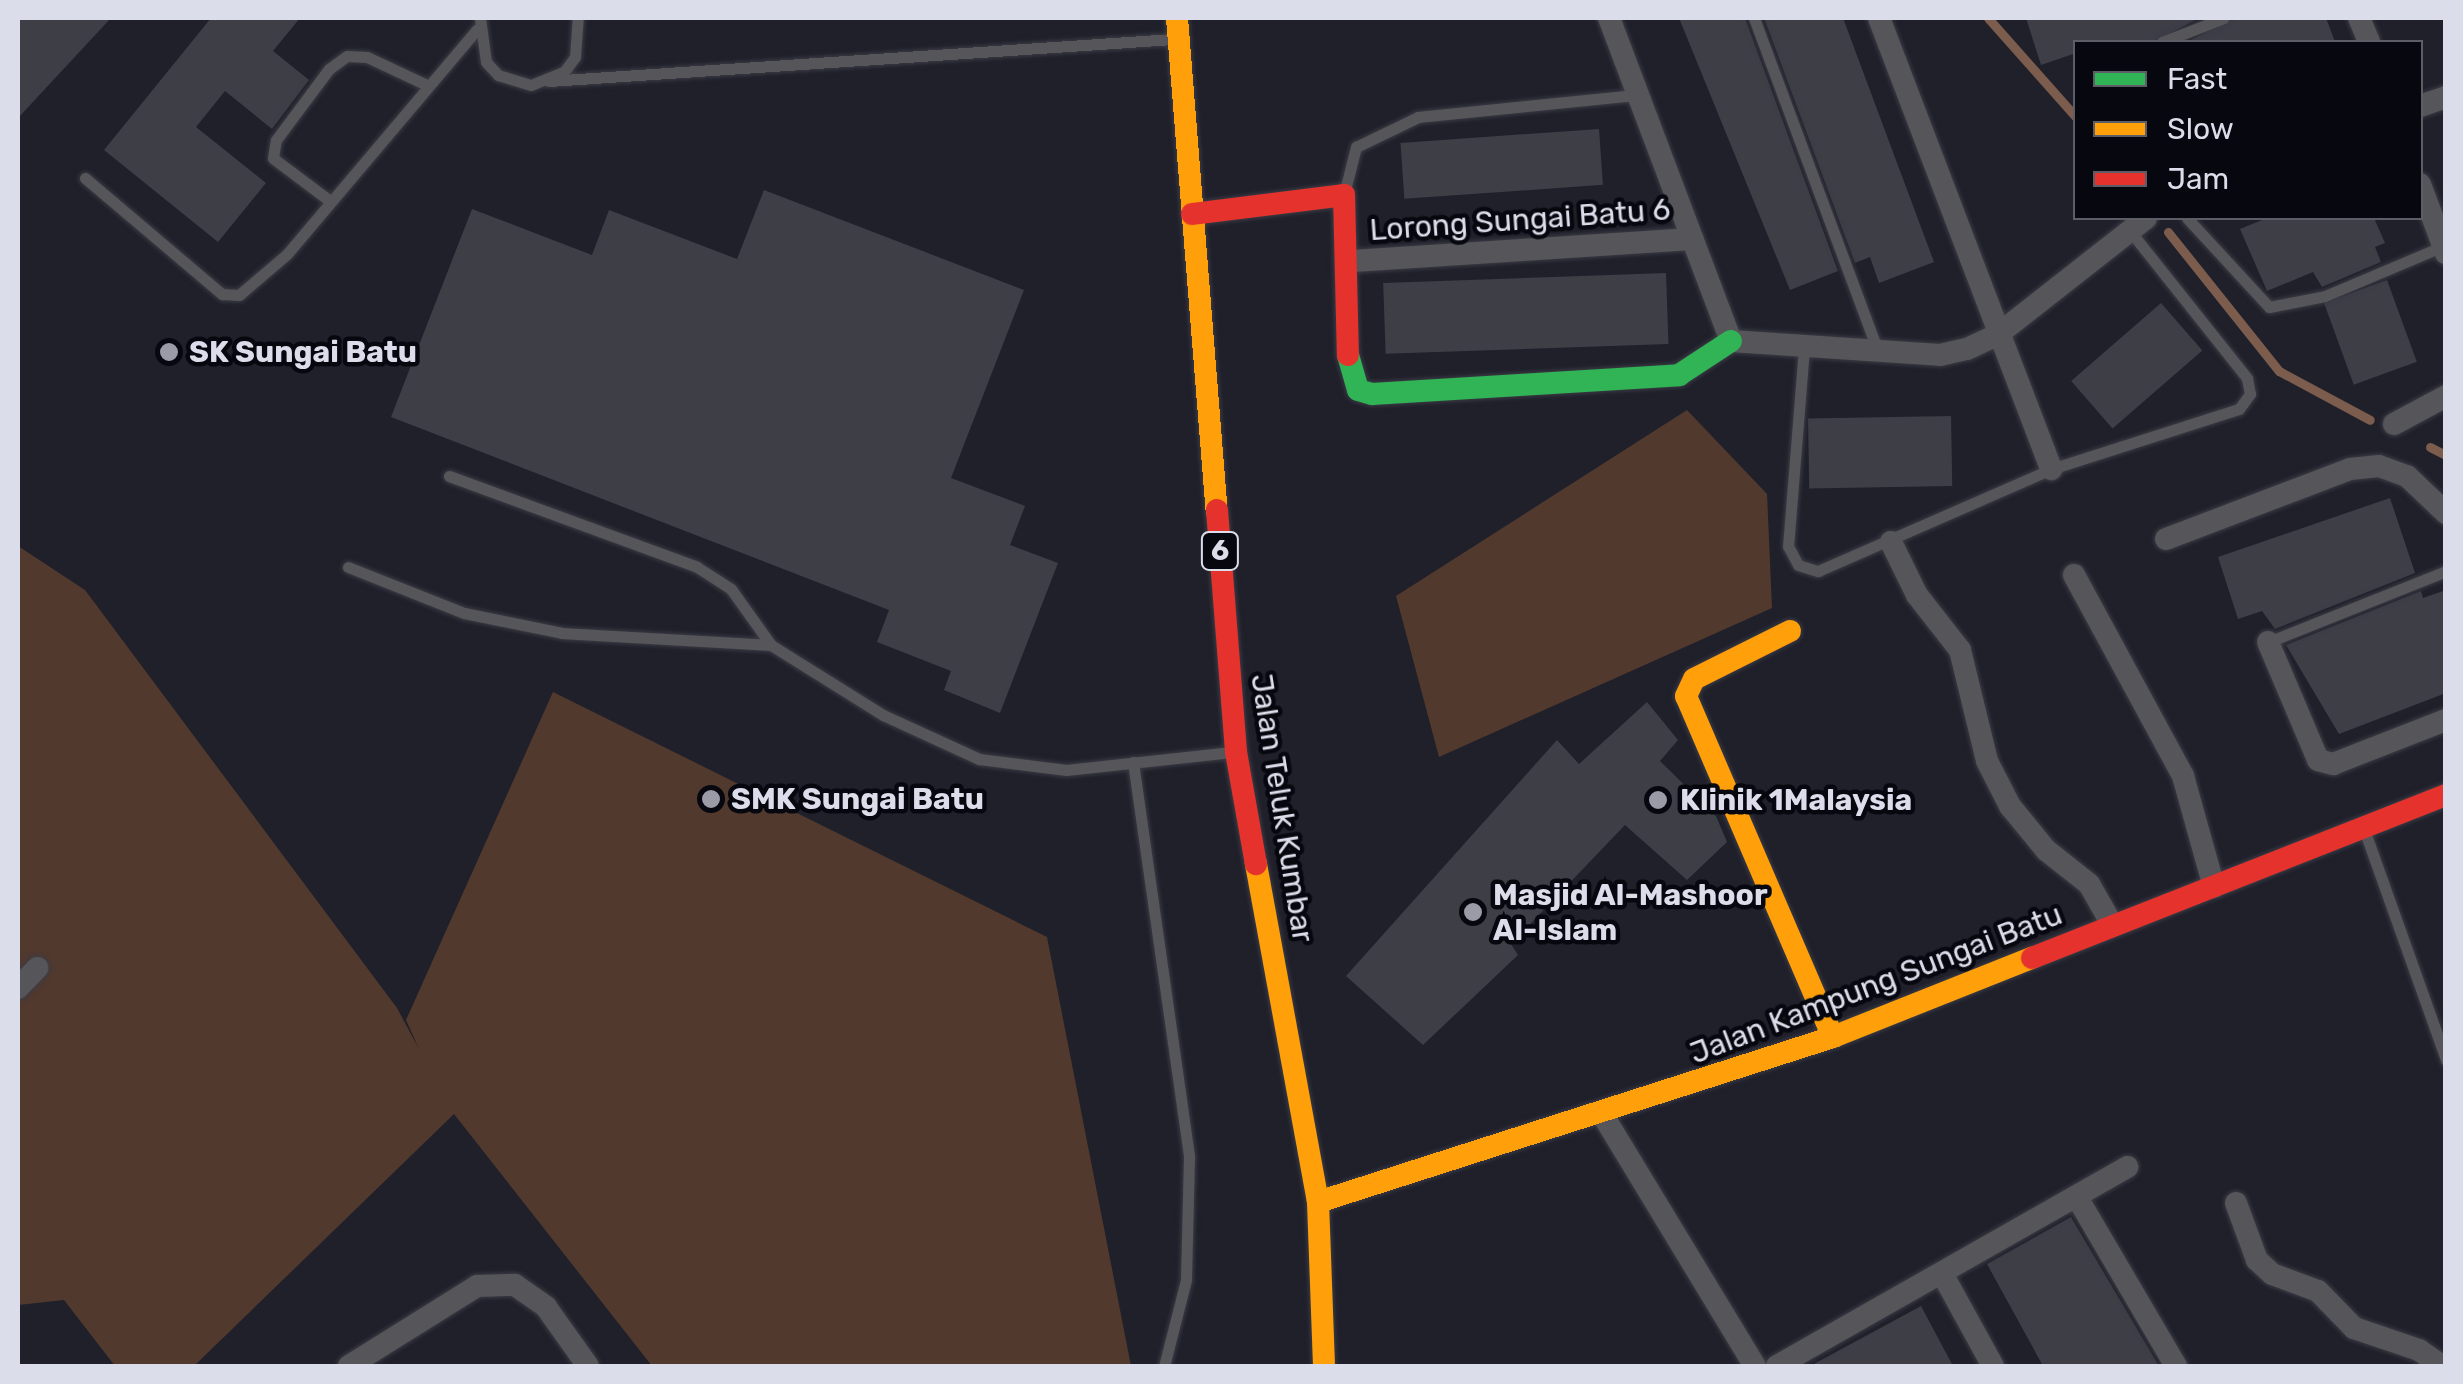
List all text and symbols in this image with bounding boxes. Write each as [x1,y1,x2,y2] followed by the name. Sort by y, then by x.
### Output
[2073,40,2423,220] legend
[2167,61,2227,97] text: Fast
[2167,111,2234,147] text: Slow
[2167,161,2229,197] text: Jam
[1368,192,1672,248] street label: Lorong Sungai Batu 6
[189,334,417,370] place label: SK Sungai Batu
[158,341,180,363] marker: SK Sungai Batu
[1200,528,1240,574] road number: 6
[1243,671,1321,945] street label: Jalan Teluk Kumbar
[731,781,984,817] place label: SMK Sungai Batu
[1680,782,1912,818] place label: Klinik 1Malaysia
[1645,787,1671,813] marker: Klinik 1Malaysia
[700,788,722,810] marker: SMK Sungai Batu
[1493,877,1768,948] place label: Masjid Al-Mashoor Al-Islam
[1685,896,2067,1072] street label: Jalan Kampung Sungai Batu
[1462,901,1484,923] marker: Masjid Al-Mashoor Al-Islam

